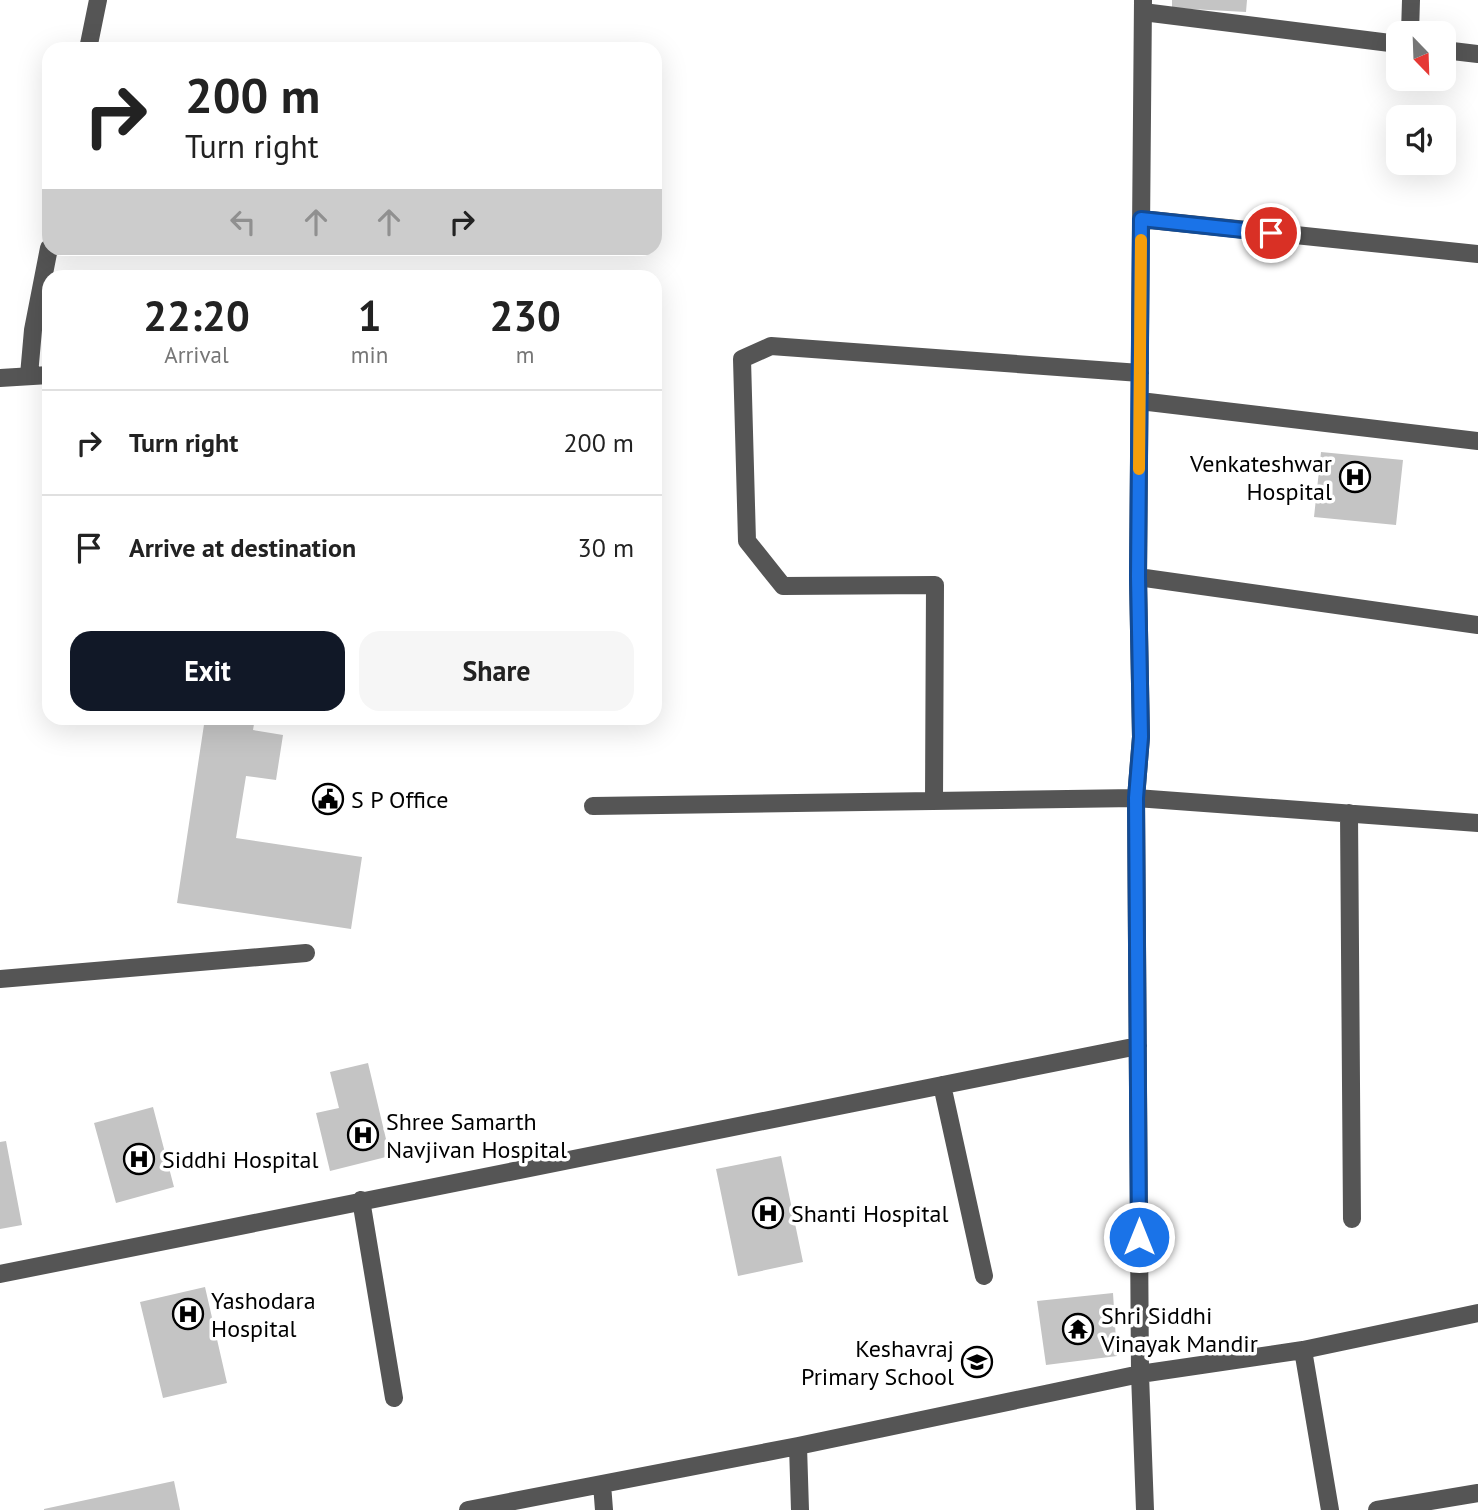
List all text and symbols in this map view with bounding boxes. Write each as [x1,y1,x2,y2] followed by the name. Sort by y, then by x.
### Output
[1386,21,1456,91] north arrow
[1386,21,1456,175] map controls
[185,63,320,127] text: 200 m
[70,70,161,161] icon: right
[1386,105,1456,175] button: sound
[185,125,319,167] text: Turn right
[224,203,262,241] icon: left
[297,203,335,241] icon: ahead
[370,203,408,241] icon: ahead
[443,203,481,241] icon: right
[1241,203,1301,263] pin
[1252,214,1290,252] icon: arrive
[143,288,250,343] text: 22:20
[358,288,381,343] text: 1
[489,288,561,343] text: 230
[164,340,229,369] text: Arrival
[351,340,388,369] text: min
[516,340,534,369] text: m
[70,424,108,462] icon: right
[129,426,238,459] text: Turn right
[563,426,634,459] text: 200 m
[1189,448,1332,507] place label: Venkateshwar Hospital
[1338,460,1372,494] hospital icon: Venkateshwar Hospital
[70,529,108,567] icon: arrive
[129,531,356,564] text: Arrive at destination
[578,531,634,564] text: 30 m
[70,631,345,711] button: Exit
[359,631,634,711] button: Share
[311,782,345,816] public building icon: S P Office
[351,784,449,815] place label: S P Office
[386,1106,567,1165] place label: Shree Samarth Navjivan Hospital
[346,1118,380,1152] hospital icon: Shree Samarth Navjivan Hospital
[122,1142,156,1176] hospital icon: Siddhi Hospital
[162,1144,319,1175] place label: Siddhi Hospital
[751,1196,785,1230] hospital icon: Shanti Hospital
[791,1198,948,1229] place label: Shanti Hospital
[1102,1200,1176,1274] position arrow
[211,1285,316,1344] place label: Yashodara Hospital
[171,1297,205,1331] hospital icon: Yashodara Hospital
[1100,1300,1258,1359] place label: Shri Siddhi Vinayak Mandir
[1061,1312,1095,1346] temple icon: Shri Siddhi Vinayak Mandir
[801,1333,954,1392] place label: Keshavraj Primary School
[960,1345,994,1379] school or university icon: Keshavraj Primary School

